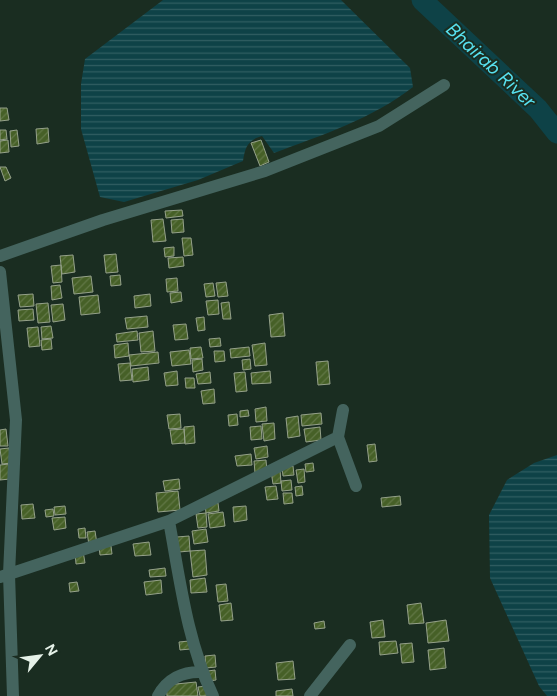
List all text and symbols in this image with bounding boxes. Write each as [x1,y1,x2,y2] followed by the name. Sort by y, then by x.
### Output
[441,18,541,113] water label: Bhairab River
[15,631,65,681] north arrow
[41,641,61,659] text: N

